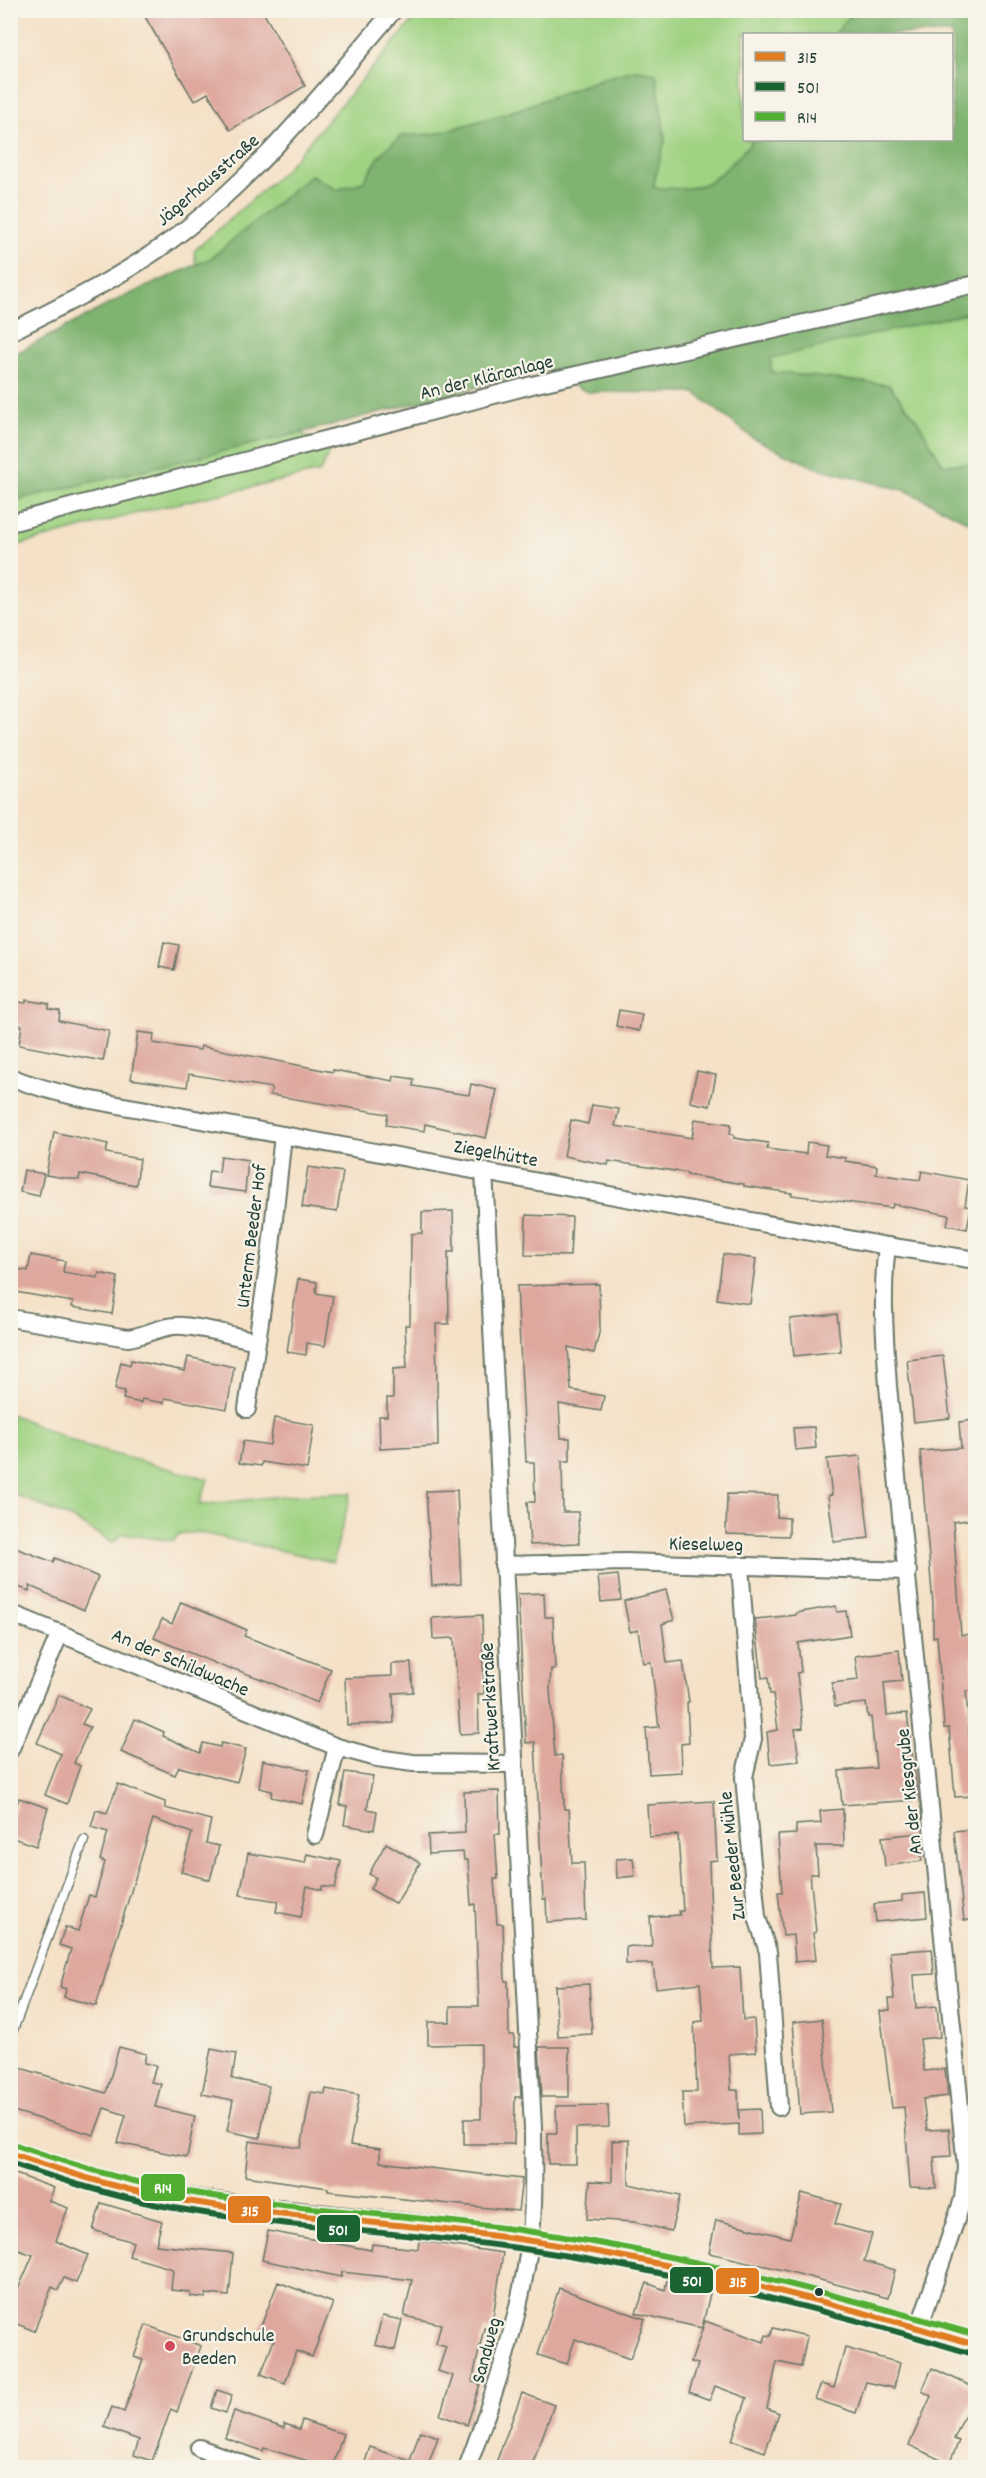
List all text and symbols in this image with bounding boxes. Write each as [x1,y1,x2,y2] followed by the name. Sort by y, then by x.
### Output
[743,33,953,141] legend
[797,47,817,72] text: 315
[797,77,819,102] text: 501
[797,107,817,132] text: R14
[151,128,267,234] street label: Jägerhausstraße
[417,349,557,409] street label: An der Kläranlage
[451,1134,540,1176] street label: Ziegelhütte
[230,1162,276,1310] street label: Unterm Beeder Hof
[669,1531,743,1561] street label: Kieselweg
[107,1622,253,1705] street label: An der Schildwache
[475,1642,509,1772] street label: Kraftwerkstraße
[890,1727,932,1856] street label: An der Kiesgrube
[713,1790,755,1922] street label: Zur Beeder Mühle
[140,2173,186,2202] line badge: R14
[154,2178,172,2201] text: R14
[227,2195,272,2224] line badge: 315
[241,2201,259,2224] text: 315
[316,2214,361,2243] line badge: 501
[328,2220,348,2243] text: 501
[669,2266,714,2294] line badge: 501
[715,2267,760,2295] line badge: 315
[682,2271,702,2294] text: 501
[729,2272,747,2295] text: 315
[813,2286,825,2298] unlabelled marker
[466,2315,510,2387] street label: Sandweg
[182,2323,275,2374] place label: Grundschule Beeden
[163,2339,177,2353] marker: Grundschule Beeden

